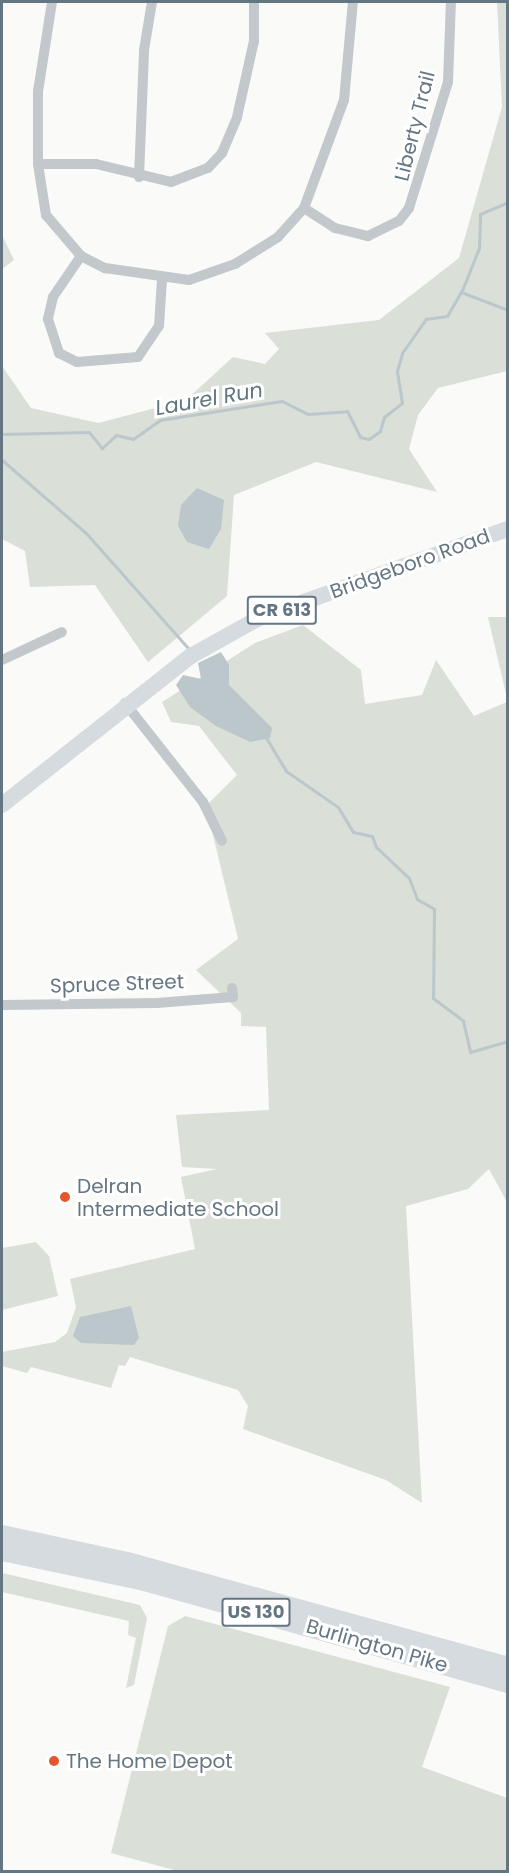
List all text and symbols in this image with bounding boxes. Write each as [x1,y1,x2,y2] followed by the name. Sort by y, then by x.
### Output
[390,69,440,183] street label: Liberty Trail
[153,377,265,421] water label: Laurel Run
[327,524,493,604] street label: Bridgeboro Road
[246,595,318,625] road number: CR 613
[50,970,184,998] street label: Spruce Street
[77,1174,279,1221] place label: Delran Intermediate School
[58,1190,72,1204] marker: Delran Intermediate School
[222,1597,290,1627] road number: US 130
[303,1614,451,1678] street label: Burlington Pike
[66,1749,232,1773] place label: The Home Depot
[47,1754,61,1768] marker: The Home Depot

